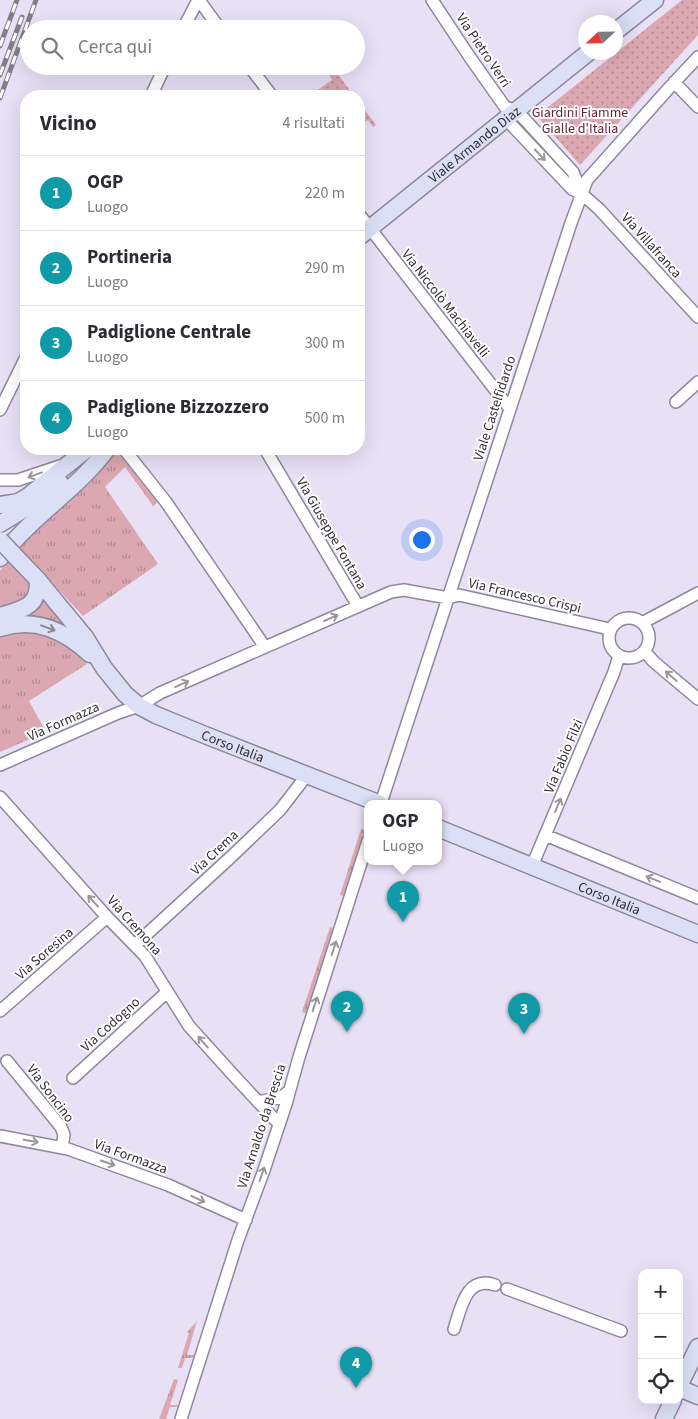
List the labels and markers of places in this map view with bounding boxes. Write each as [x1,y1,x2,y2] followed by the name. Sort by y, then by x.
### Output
[387,881,419,922] pin: 1
[331,991,363,1032] pin: 2
[508,993,540,1034] pin: 3
[340,1347,372,1388] pin: 4

